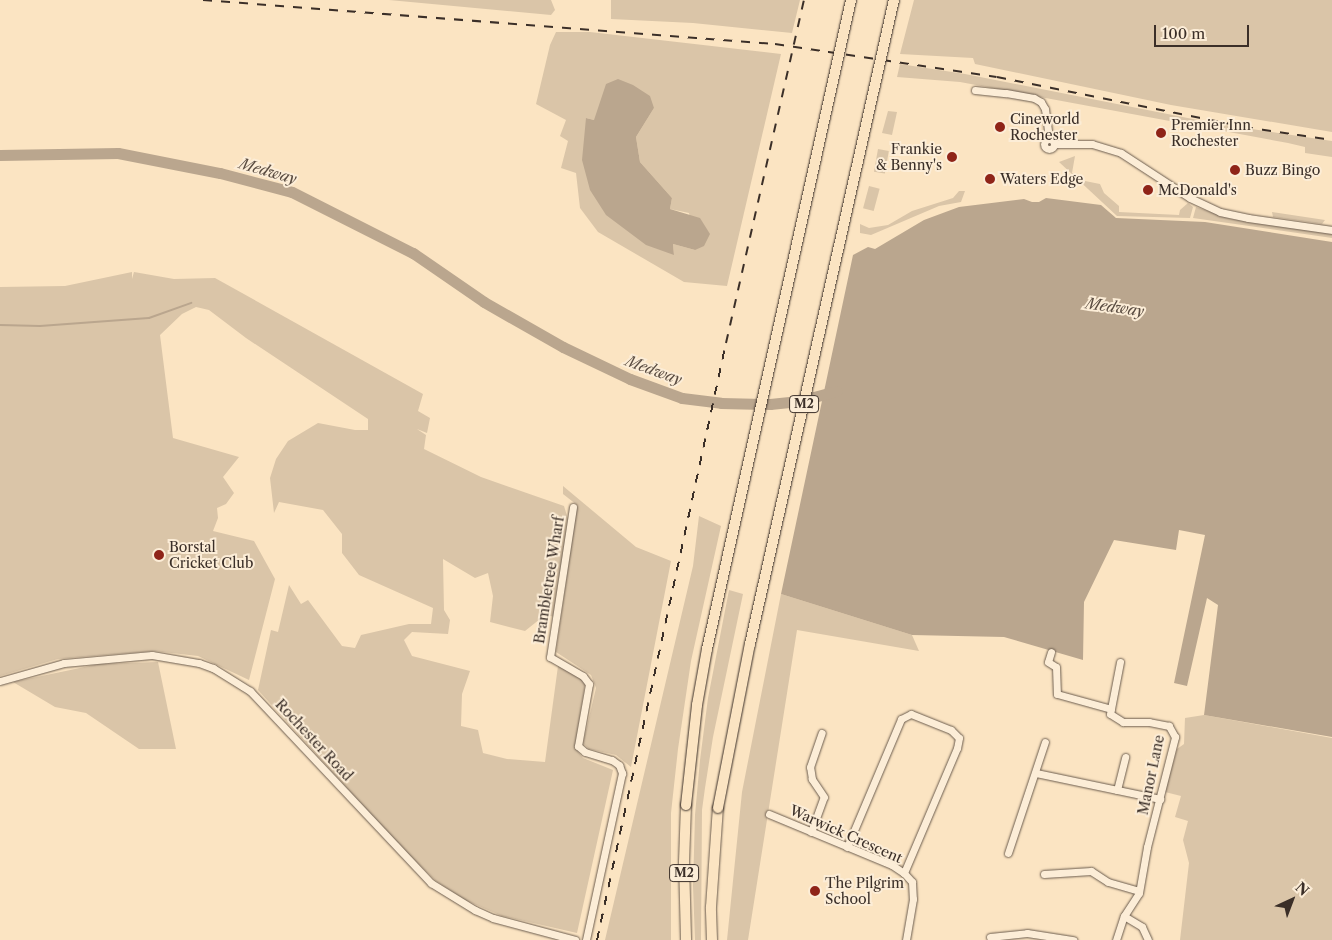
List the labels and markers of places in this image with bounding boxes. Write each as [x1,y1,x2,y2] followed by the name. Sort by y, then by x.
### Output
[1010,111,1080,144] place label: Cineworld Rochester
[1171,117,1251,150] place label: Premier Inn Rochester
[994,121,1006,133] marker: Cineworld Rochester
[1155,127,1167,139] marker: Premier Inn Rochester
[875,141,942,174] place label: Frankie & Benny's
[946,151,958,163] marker: Frankie & Benny's
[1245,162,1320,178] place label: Buzz Bingo
[1229,164,1241,176] marker: Buzz Bingo
[1000,171,1083,187] place label: Waters Edge
[984,173,996,185] marker: Waters Edge
[1158,182,1237,198] place label: McDonald's
[1142,184,1154,196] marker: McDonald's
[169,539,253,572] place label: Borstal Cricket Club
[153,549,165,561] marker: Borstal Cricket Club
[825,875,904,908] place label: The Pilgrim School
[809,885,821,897] marker: The Pilgrim School

